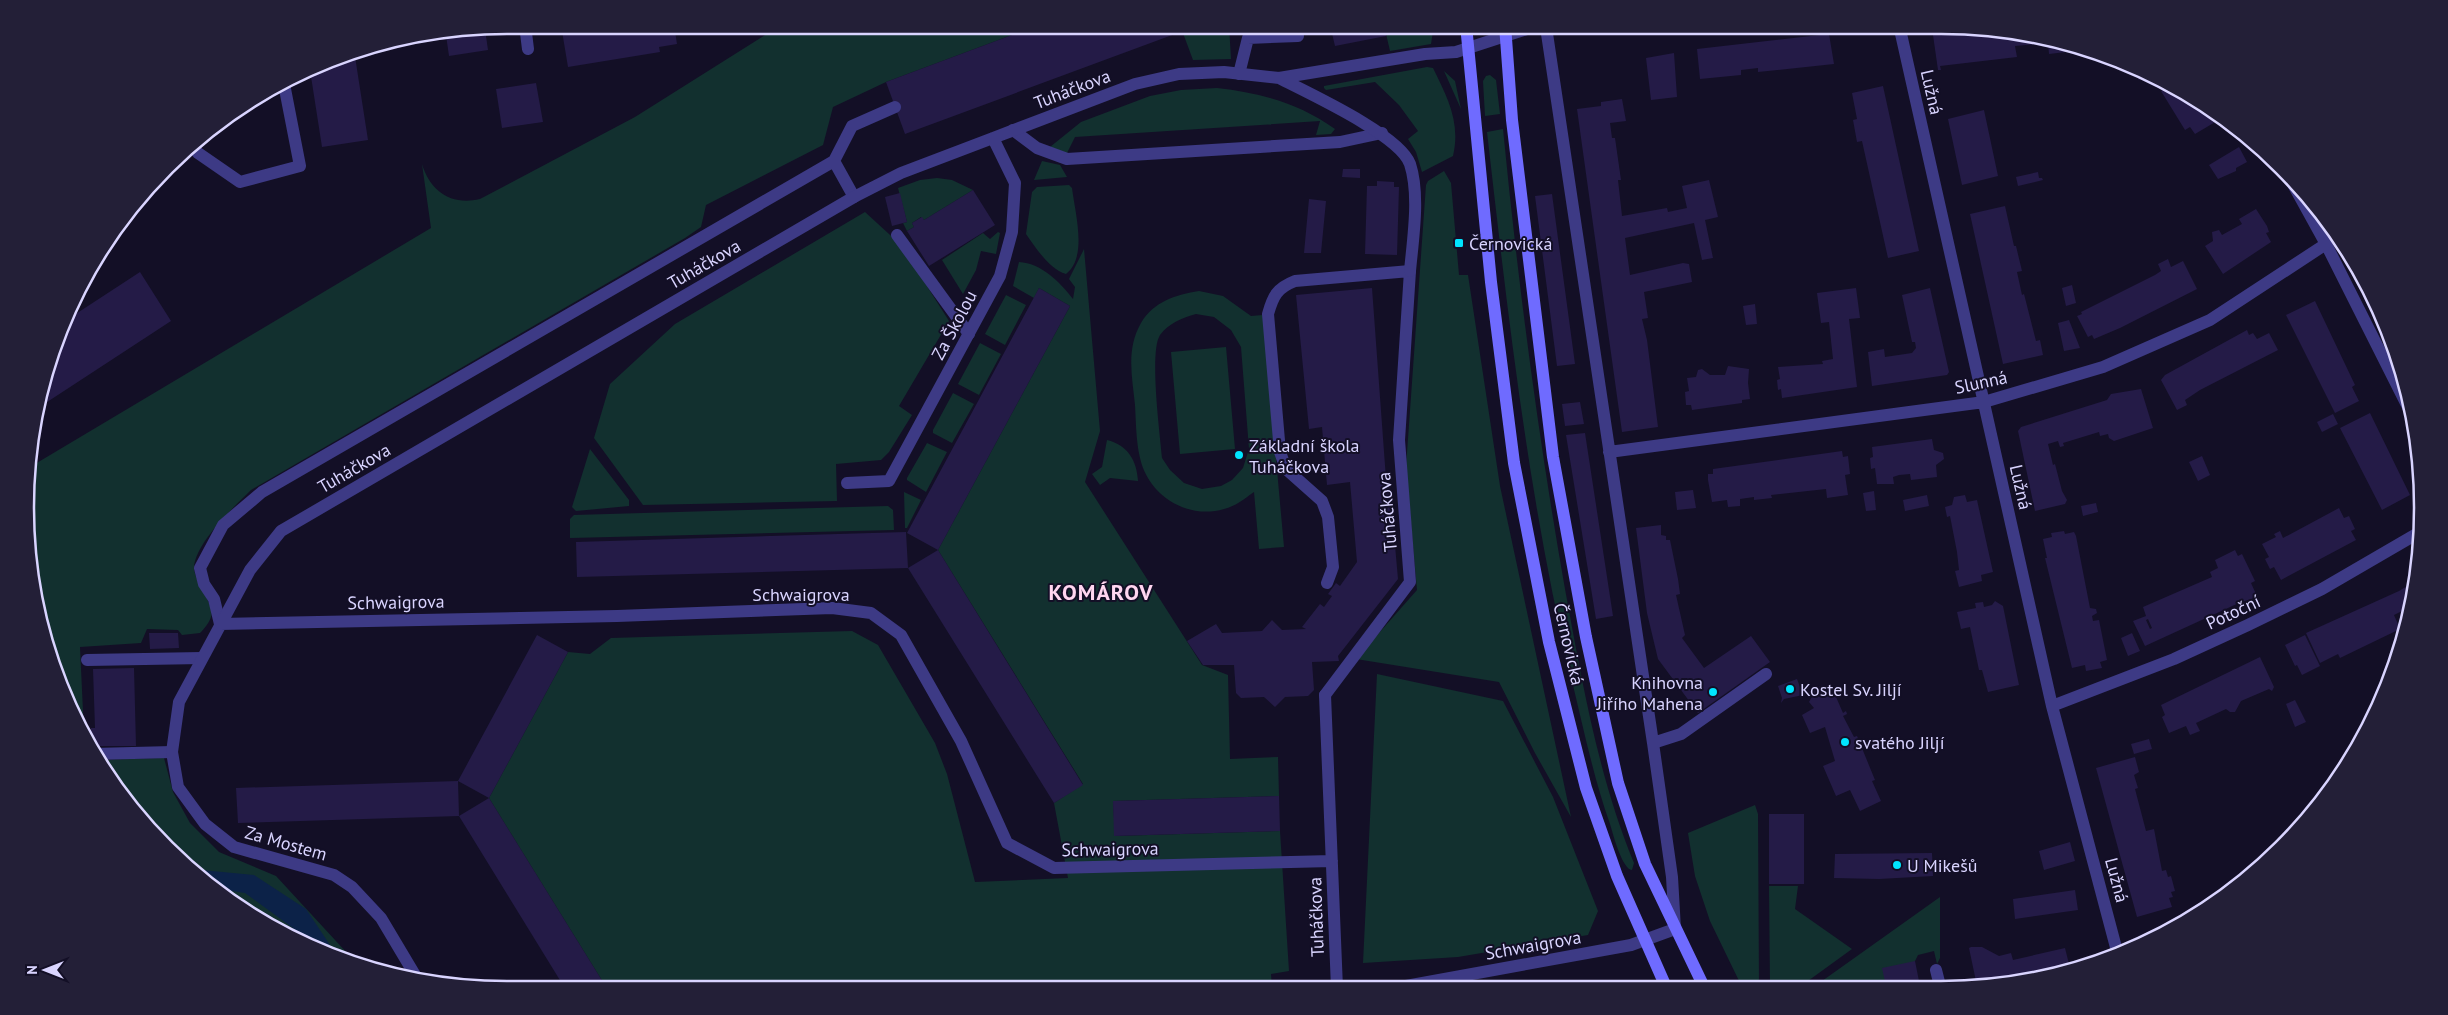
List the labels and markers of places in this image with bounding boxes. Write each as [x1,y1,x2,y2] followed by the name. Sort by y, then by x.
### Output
[1469,232,1552,255] place label: Černovická
[1453,237,1465,249] marker: Černovická
[1249,434,1360,478] place label: Základní škola Tuháčkova
[1233,449,1245,461] marker: Základní škola Tuháčkova
[1596,671,1703,715] place label: Knihovna Jiřího Mahena
[1800,678,1902,701] place label: Kostel Sv. Jiljí
[1784,683,1796,695] marker: Kostel Sv. Jiljí
[1707,686,1719,698] marker: Knihovna Jiřího Mahena
[1855,731,1945,754] place label: svatého Jiljí
[1839,736,1851,748] marker: svatého Jiljí
[1907,854,1977,877] place label: U Mikešů
[1891,859,1903,871] marker: U Mikešů

